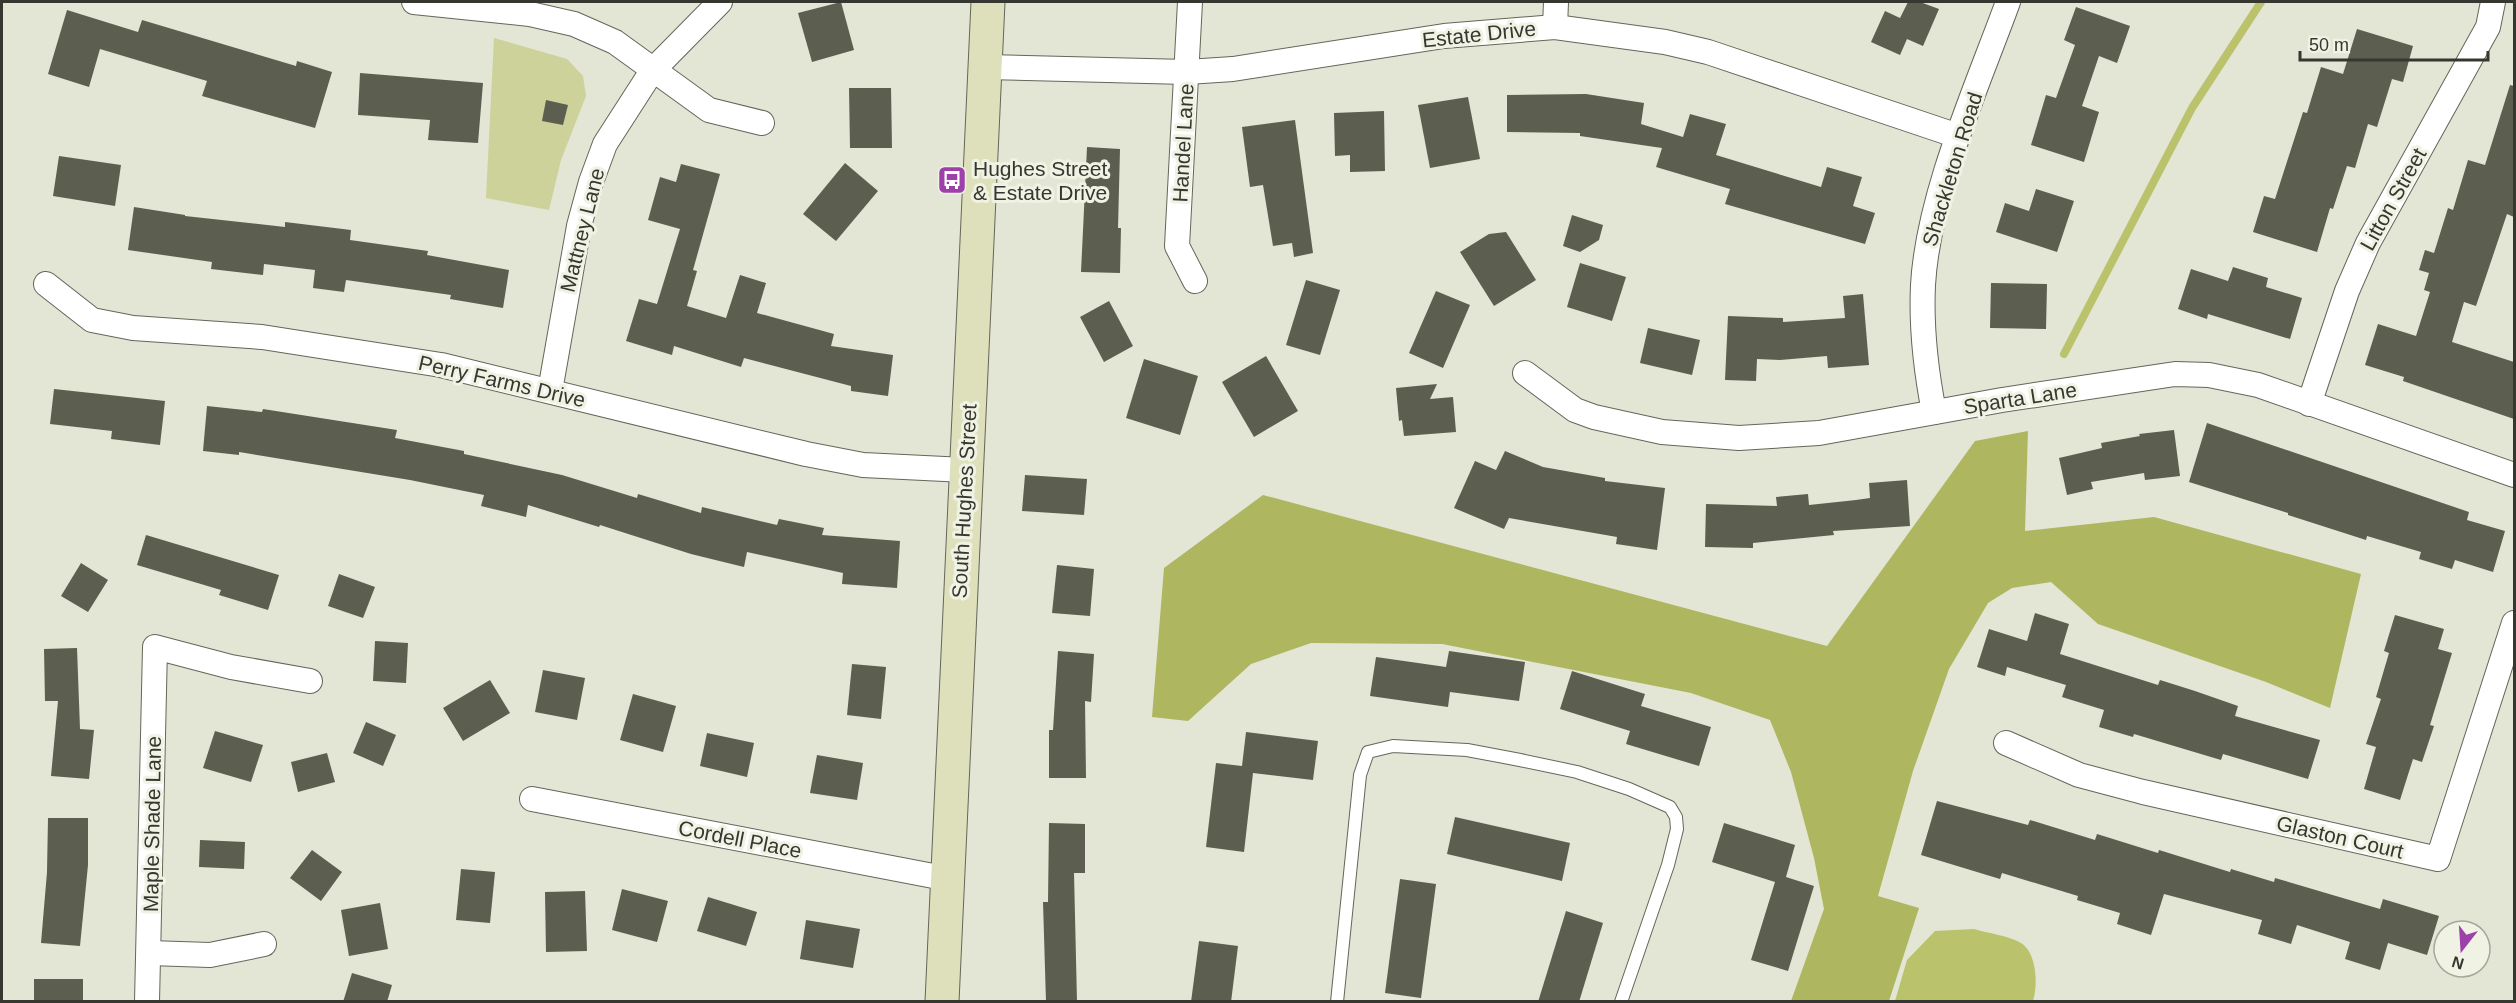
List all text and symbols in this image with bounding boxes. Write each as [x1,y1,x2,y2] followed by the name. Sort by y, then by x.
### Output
[1421,17,1537,51] street label: Estate Drive
[2300,24,2488,62] scale bar
[2309,35,2349,55] text: 50 m
[1168,83,1198,203] street label: Handel Lane
[1918,89,1986,249] street label: Shackleton Road
[2355,144,2431,254] street label: Litton Street
[973,157,1107,204] place label: Hughes Street & Estate Drive
[936,164,968,196] bus stop icon: Hughes Street & Estate Drive
[555,165,609,295] street label: Mattney Lane
[416,351,588,411] street label: Perry Farms Drive
[1962,378,2078,418] street label: Sparta Lane
[947,403,981,599] street label: South Hughes Street
[139,736,165,912] street label: Maple Shade Lane
[2274,811,2406,863] street label: Glaston Court
[677,816,803,862] street label: Cordell Place
[2432,919,2492,979] north arrow
[2450,953,2466,973] text: N

